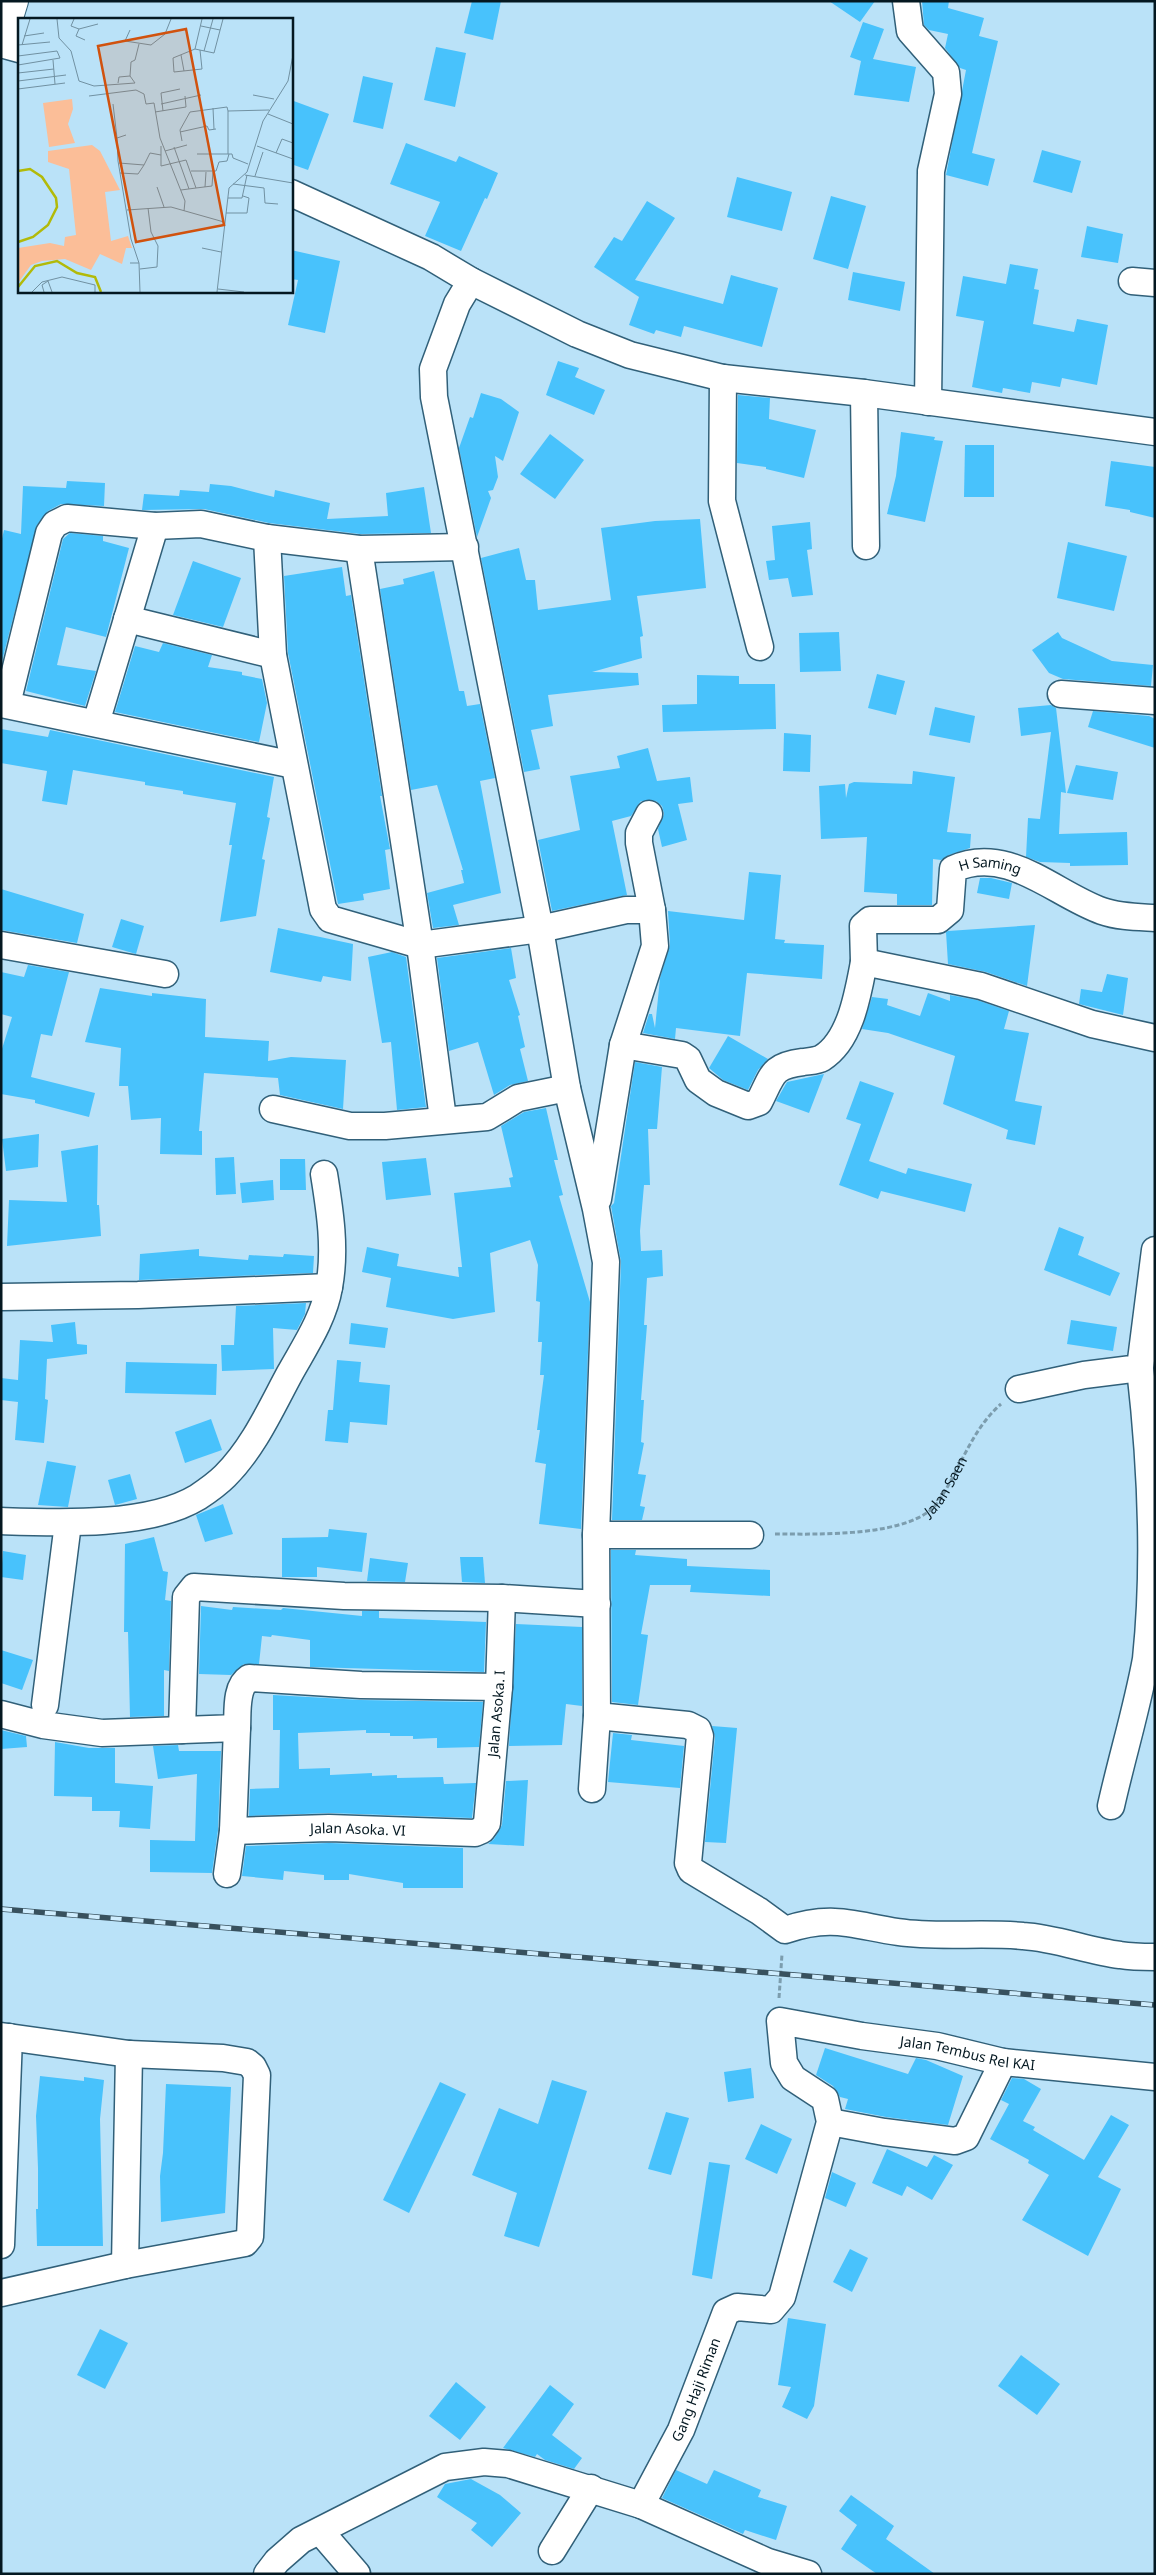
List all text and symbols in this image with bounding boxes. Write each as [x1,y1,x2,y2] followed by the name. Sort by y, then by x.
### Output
[18,18,292,292] inset map
[956,852,1024,878] street label: H Saming
[919,1453,971,1522] street label: Jalan Saen
[483,1670,509,1760] street label: Jalan Asoka. I
[308,1818,406,1840] street label: Jalan Asoka. VI
[897,2031,1036,2074] street label: Jalan Tembus Rel KAI
[667,2335,724,2445] street label: Gang Haji Riman

